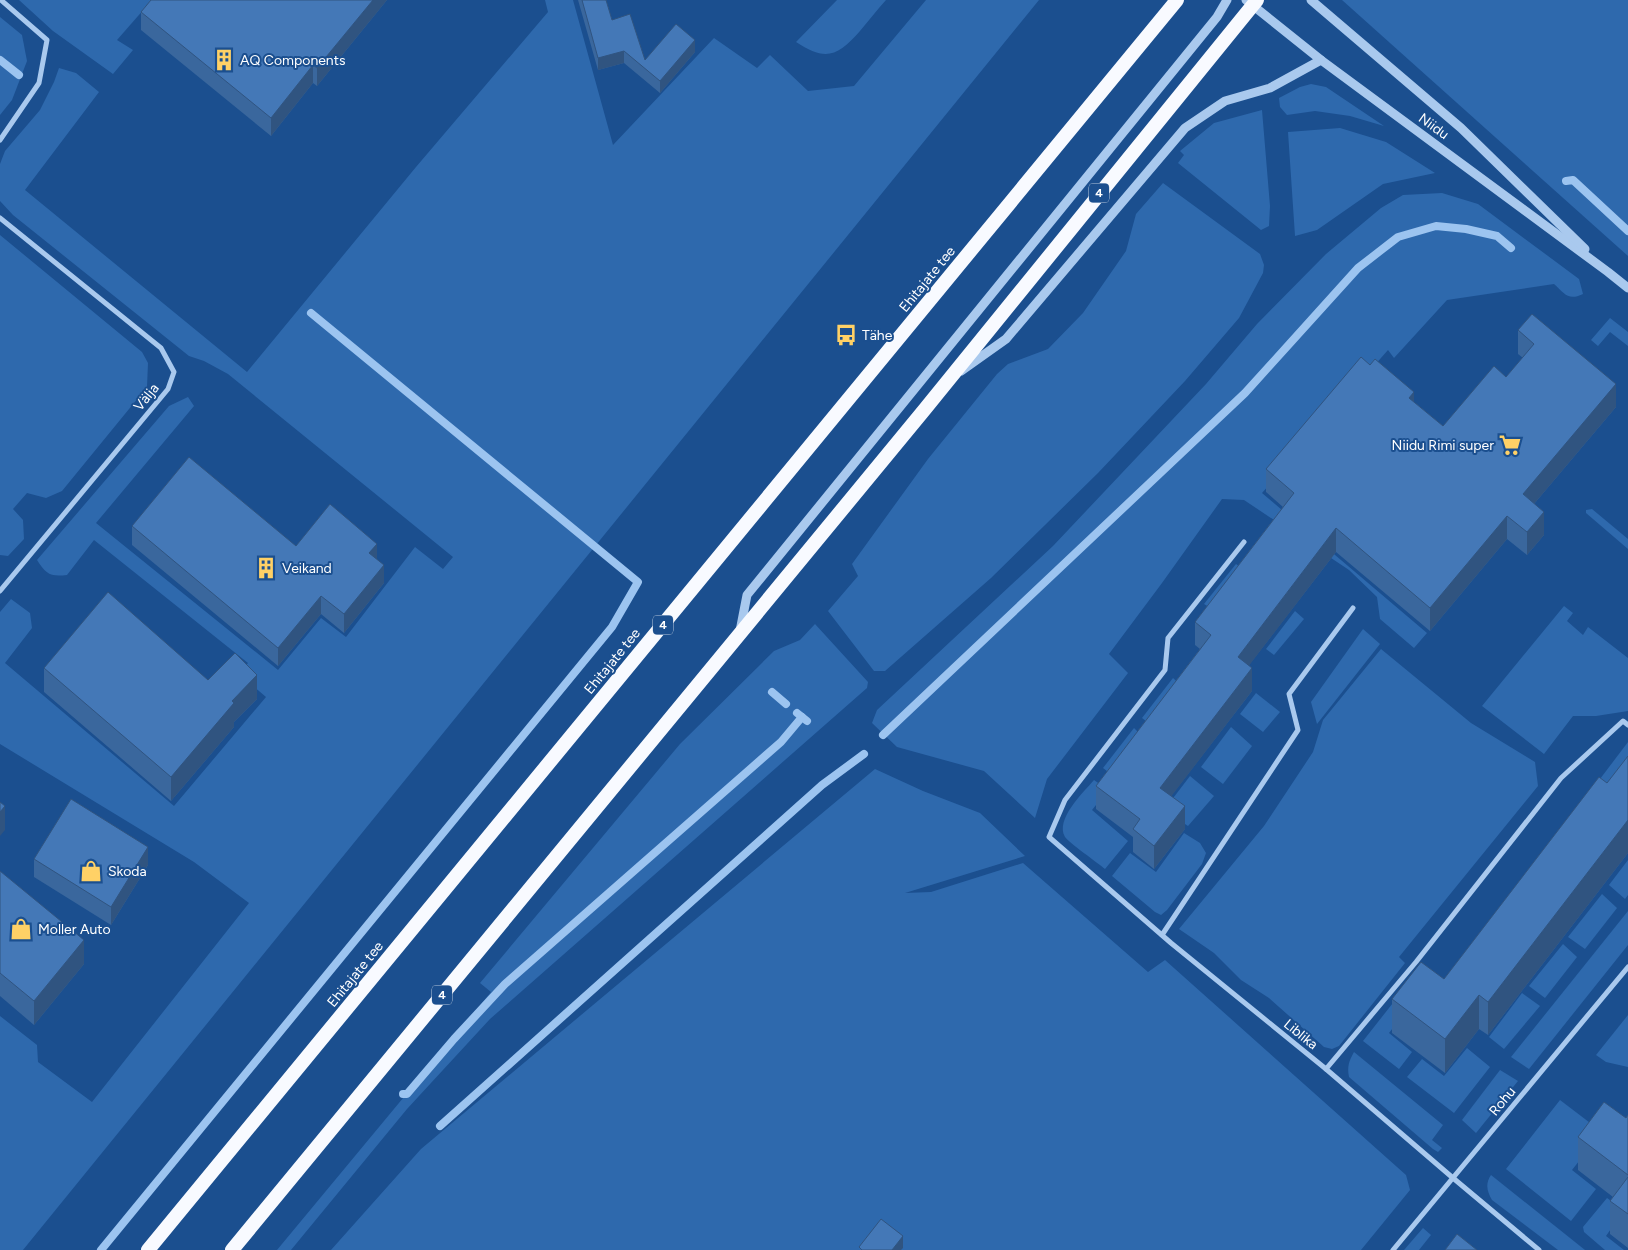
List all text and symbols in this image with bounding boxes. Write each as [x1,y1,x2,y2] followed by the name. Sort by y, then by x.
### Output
[211,47,237,73] building icon: AQ Components
[240,52,345,69] place label: AQ Components
[1415,110,1452,143] street label: Niidu
[1089,184,1109,202] road number: 4
[896,243,959,316] street label: Ehitajate tee
[833,322,859,348] bus stop icon: Tähe
[862,327,893,344] place label: Tähe
[130,380,163,415] street label: Välja
[1497,432,1523,458] supermarket icon: Niidu Rimi super
[1392,437,1494,454] place label: Niidu Rimi super
[253,555,279,581] building icon: Veikand
[282,560,332,577] place label: Veikand
[653,616,673,634] road number: 4
[581,625,644,698] street label: Ehitajate tee
[78,858,104,884] shop icon: Skoda
[108,863,147,880] place label: Skoda
[8,916,34,942] shop icon: Moller Auto
[38,921,111,938] place label: Moller Auto
[324,938,387,1011] street label: Ehitajate tee
[432,986,452,1004] road number: 4
[1280,1016,1321,1053] street label: Liblika
[1485,1083,1519,1119] street label: Rohu

